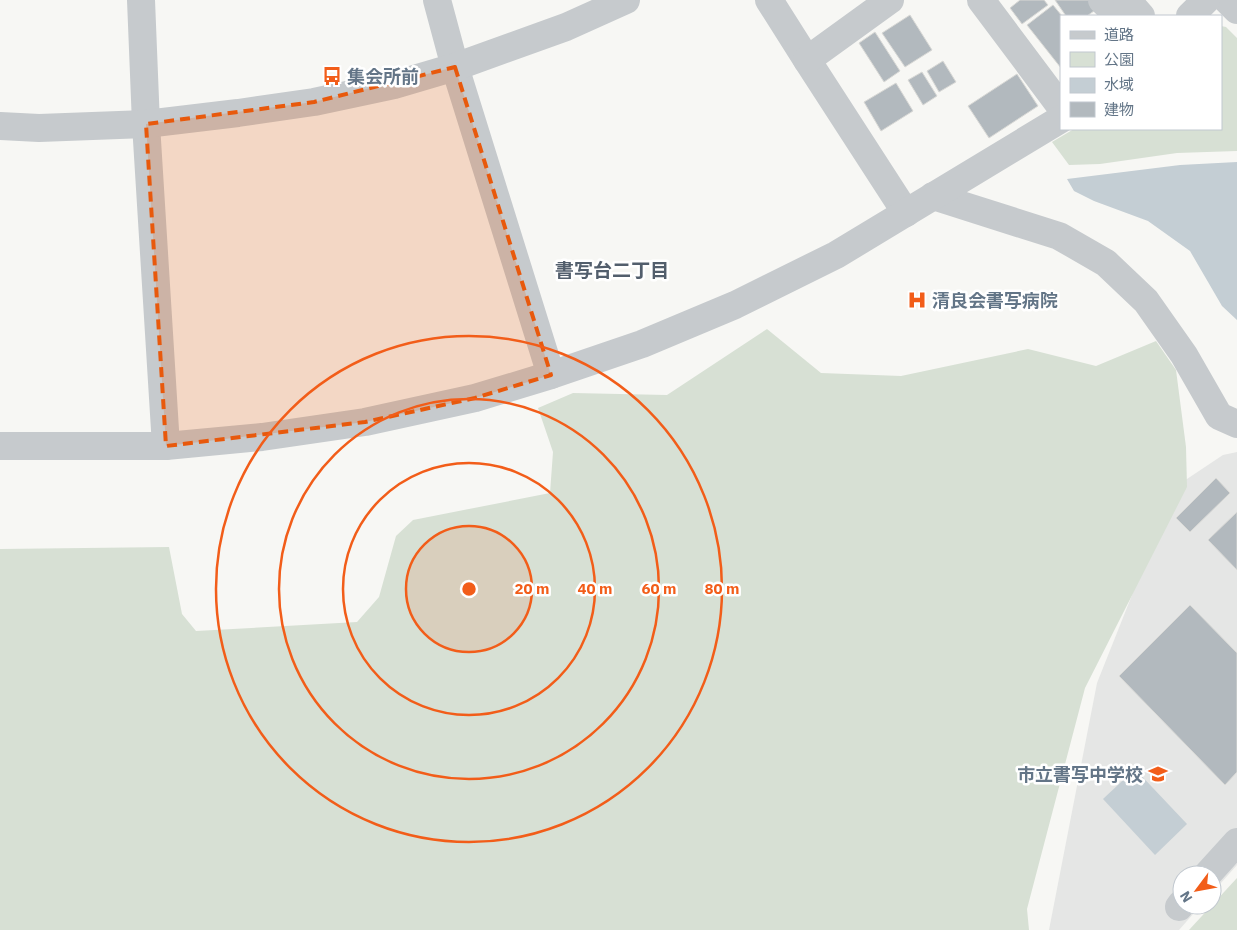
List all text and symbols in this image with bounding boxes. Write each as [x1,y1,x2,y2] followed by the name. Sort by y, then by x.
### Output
[1060,15,1222,130] legend
[1104,25,1134,44] text: 道路
[1104,50,1134,69] text: 公園
[321,65,343,87] bus stop icon: 集会所前
[347,65,419,88] place label: 集会所前
[1104,75,1134,94] text: 水域
[1104,100,1134,119] text: 建物
[555,258,669,282] district label: 書写台二丁目
[906,289,928,311] hospital icon: 清良会書写病院
[932,289,1058,312] place label: 清良会書写病院
[515,579,549,598] text: 20 m
[578,579,612,598] text: 40 m
[642,579,676,598] text: 60 m
[705,579,739,598] text: 80 m
[460,580,478,598] centre of rings
[1017,763,1143,786] place label: 市立書写中学校
[1147,763,1169,785] school or university icon: 市立書写中学校
[1172,865,1222,915] north arrow
[1176,888,1196,906] text: N

